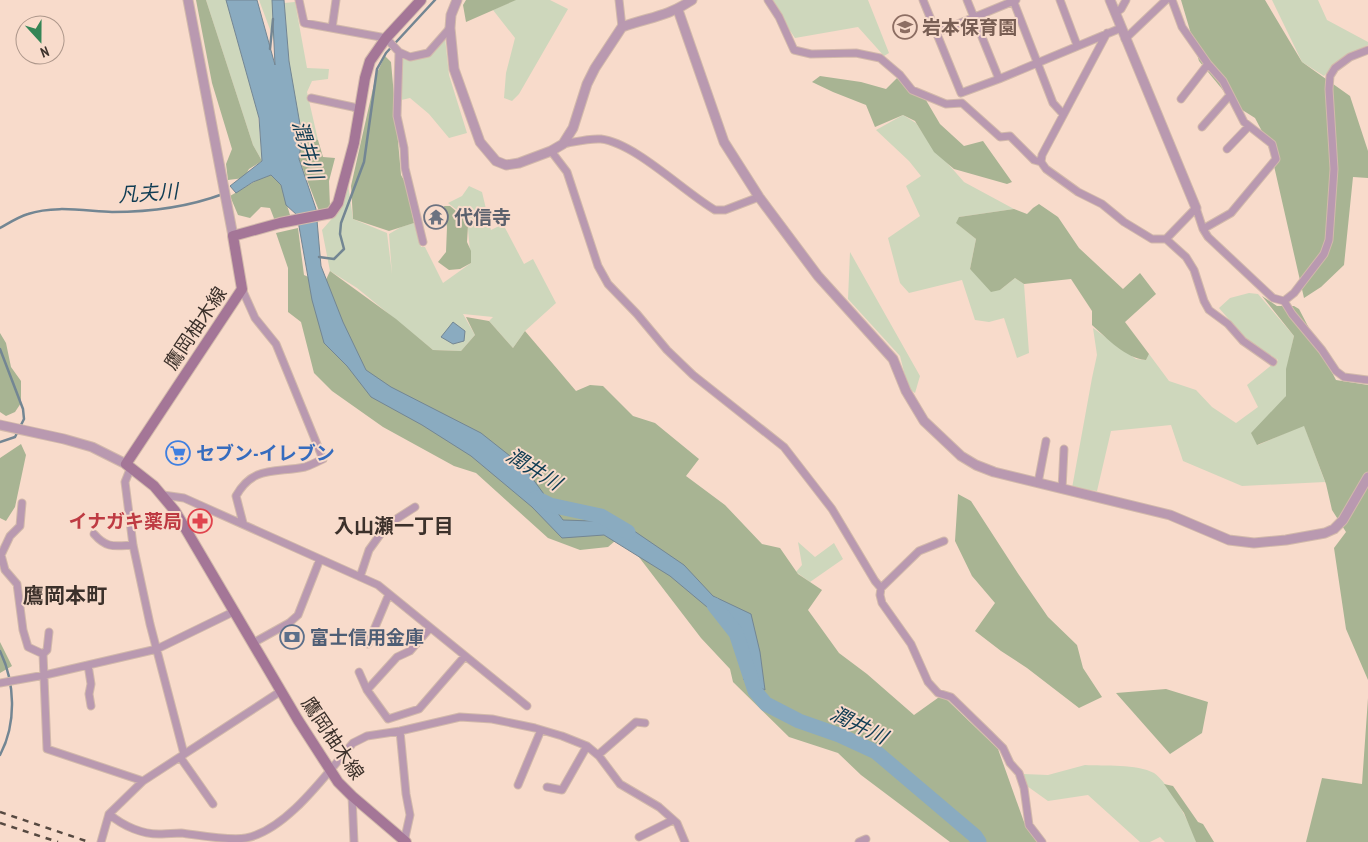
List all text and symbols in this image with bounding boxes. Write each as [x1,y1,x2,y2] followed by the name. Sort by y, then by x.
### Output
[892,14,918,40] school or university icon: 岩本保育園
[15,15,65,65] north arrow
[922,15,1017,39] place label: 岩本保育園
[38,42,51,62] text: N
[287,118,330,184] water label: 潤井川
[117,178,181,208] water label: 凡夫川
[423,204,449,230] temple icon: 代信寺
[454,205,511,229] place label: 代信寺
[158,282,232,374] street label: 鷹岡柚木線
[165,440,191,466] supermarket icon: セブン-イレブン
[196,441,335,465] place label: セブン-イレブン
[502,442,568,497] water label: 潤井川
[187,508,213,534] pharmacy icon: イナガキ薬局
[68,509,182,533] place label: イナガキ薬局
[334,513,454,539] district label: 入山瀬一丁目
[23,582,107,609] district label: 鷹岡本町
[279,624,305,650] bank icon: 富士信用金庫
[310,625,424,649] place label: 富士信用金庫
[296,692,370,784] street label: 鷹岡柚木線
[826,700,893,751] water label: 潤井川

